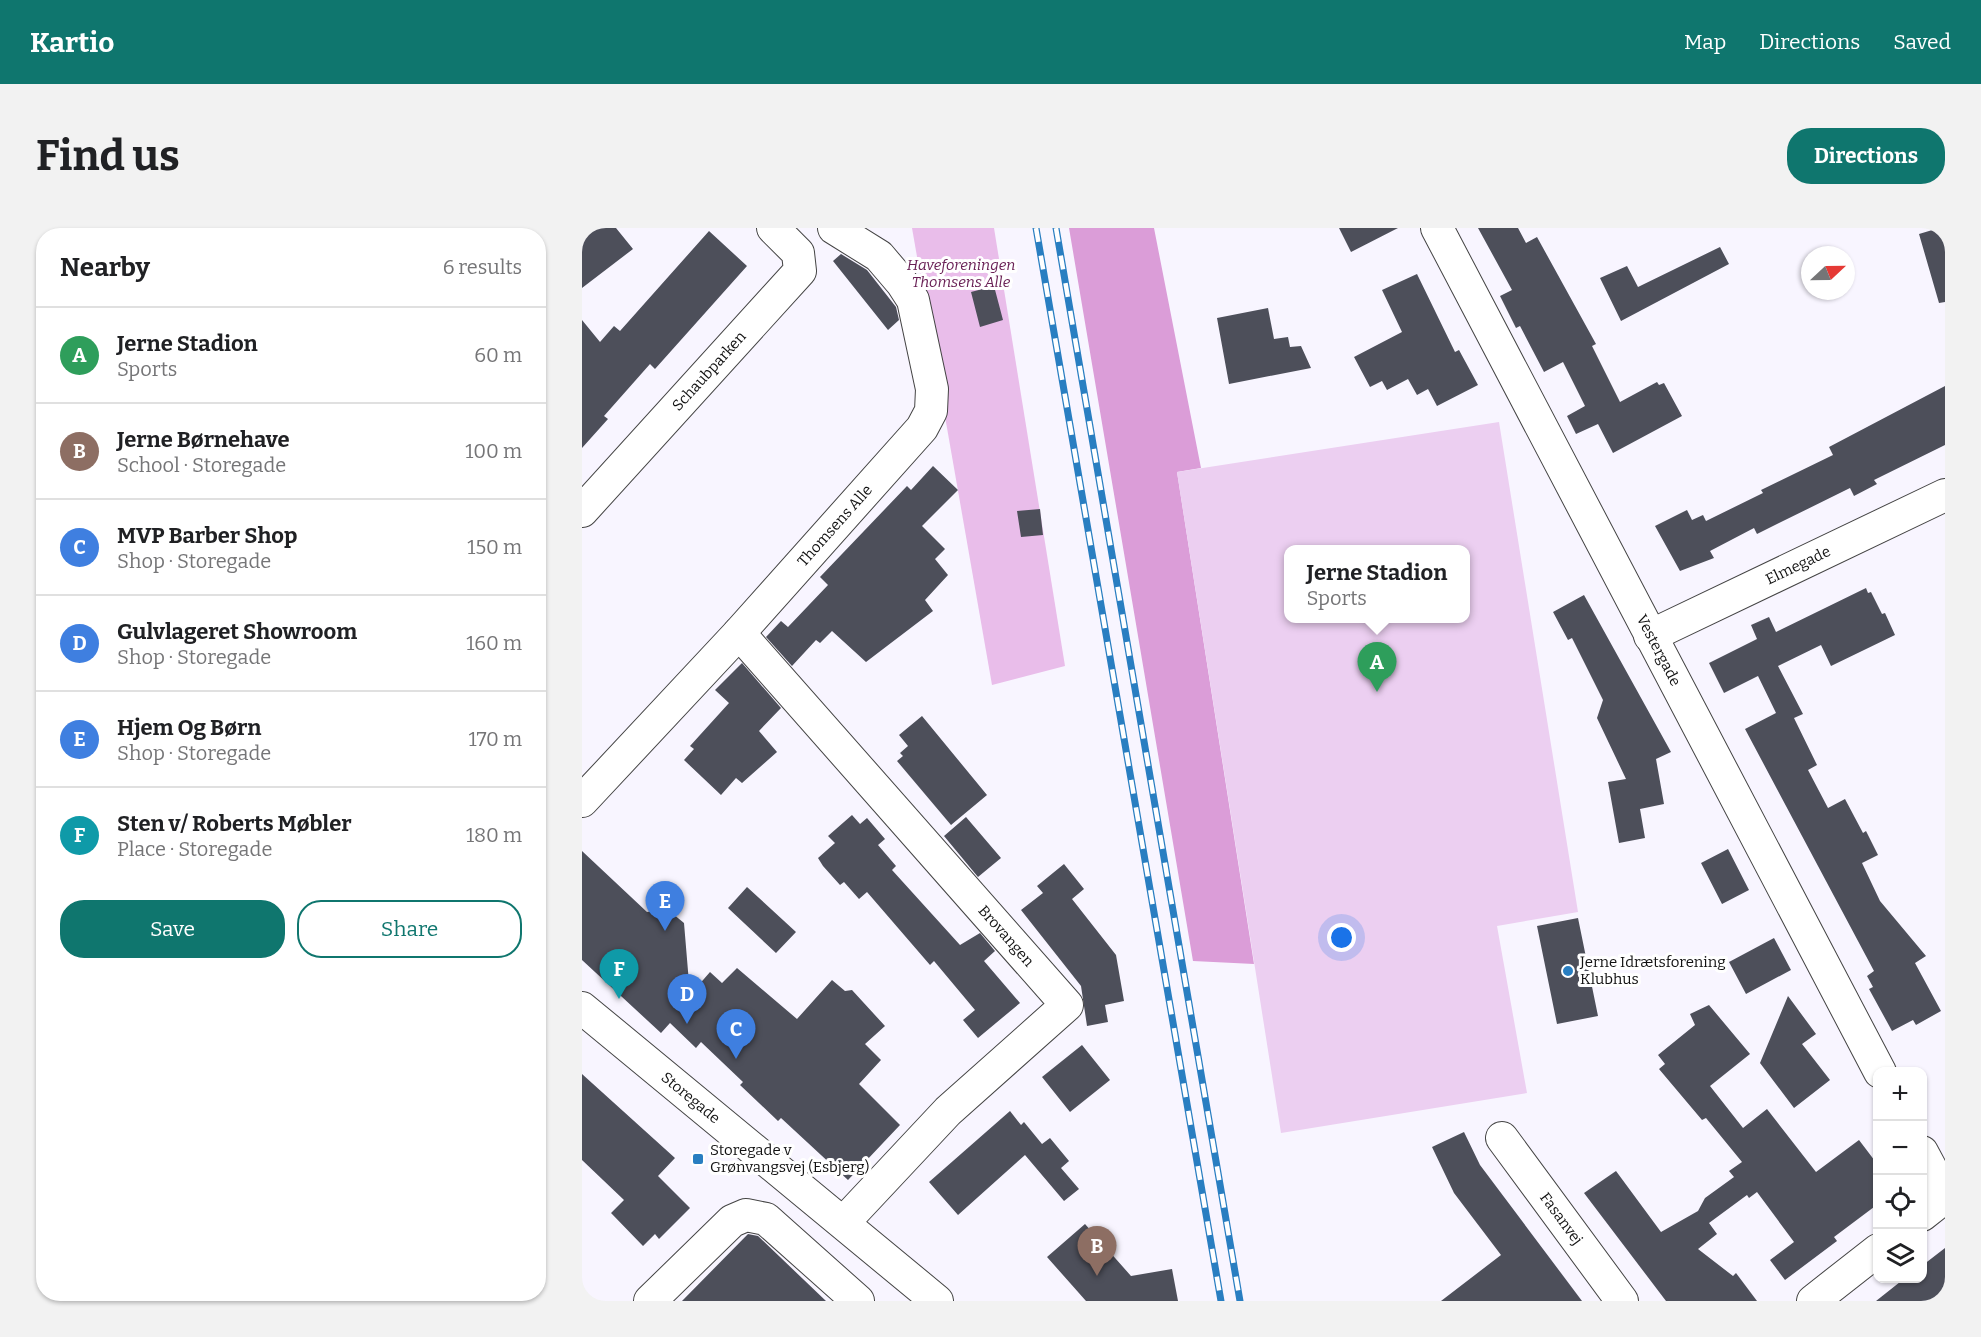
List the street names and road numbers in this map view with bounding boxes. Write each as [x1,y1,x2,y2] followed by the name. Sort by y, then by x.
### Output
[668,327,750,415] street label: Schaubparken
[794,481,876,570] street label: Thomsens Alle
[1763,542,1833,588] street label: Elmegade
[1633,612,1685,689] street label: Vestergade
[975,902,1038,971] street label: Brovangen
[658,1068,724,1127] street label: Storegade
[1536,1189,1586,1248] street label: Fasanvej

